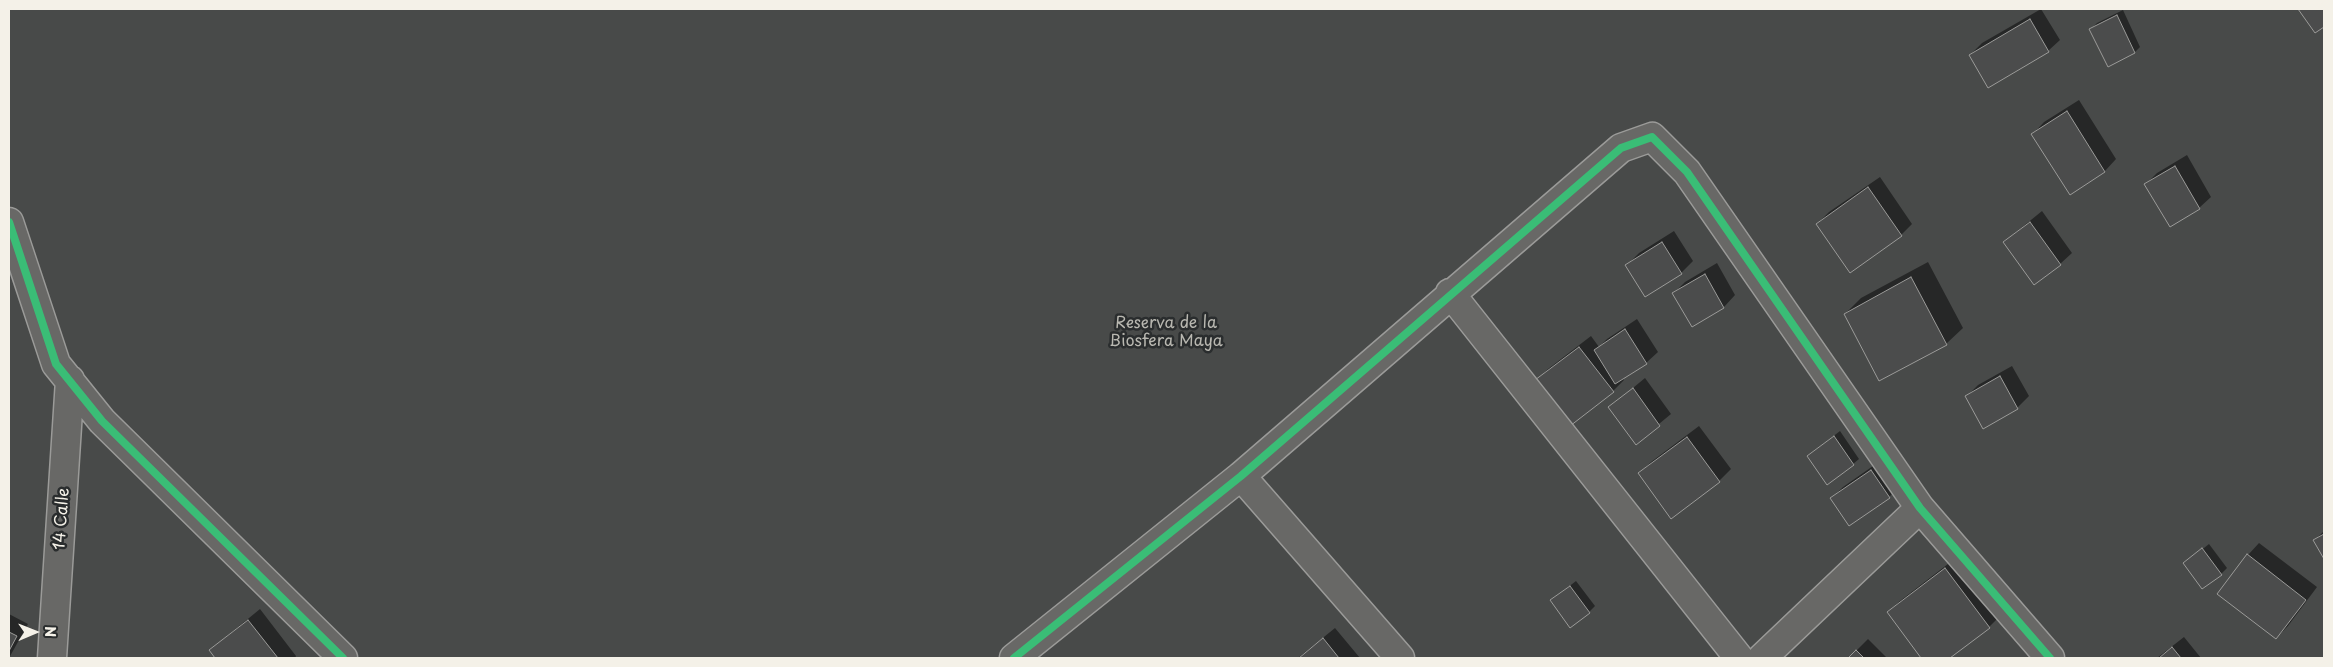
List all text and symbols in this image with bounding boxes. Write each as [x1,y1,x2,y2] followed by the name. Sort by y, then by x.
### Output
[1109,314,1223,352] park label: Reserva de la Biosfera Maya
[50,487,74,551] street label: 14 Calle
[10,607,60,657] north arrow
[40,626,61,637] text: N

